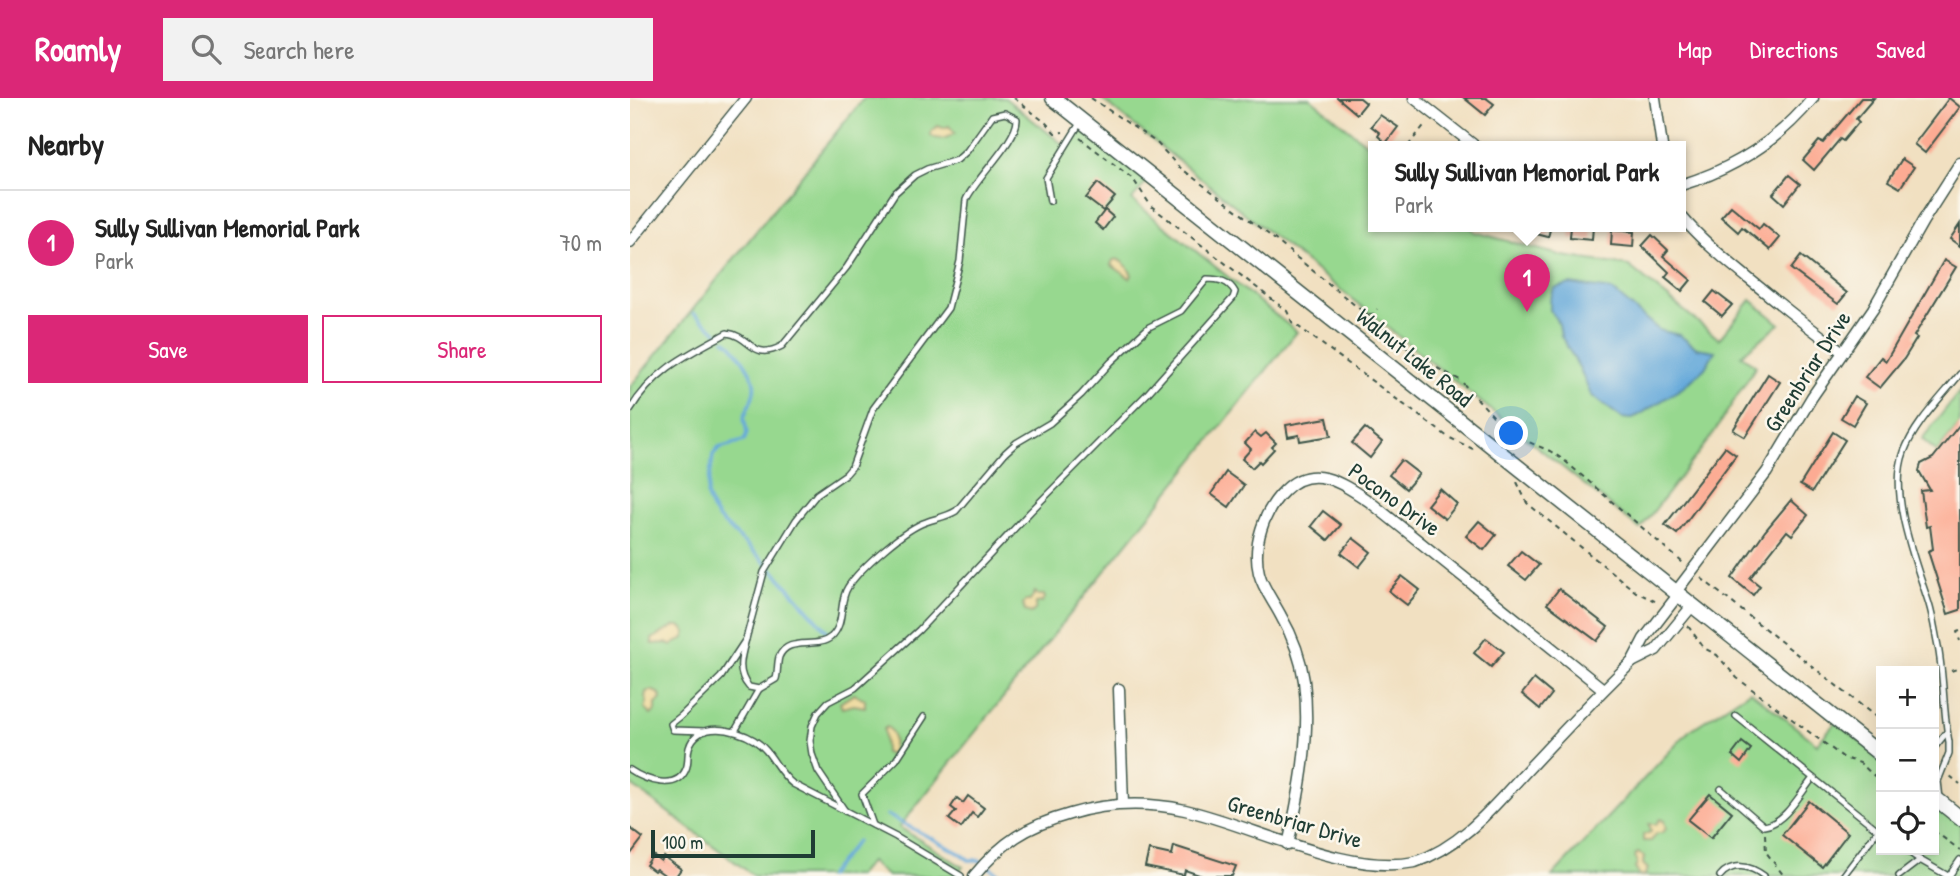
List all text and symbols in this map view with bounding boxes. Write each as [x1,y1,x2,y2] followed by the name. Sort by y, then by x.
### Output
[163,18,653,81] search box
[35,27,121,71] text: Roamly
[187,30,225,68] icon: search
[243,32,355,67] text: Search here
[1678,33,1712,65] text: Map
[1750,33,1838,65] text: Directions
[1876,33,1925,65] text: Saved
[28,124,104,164] text: Nearby
[1368,141,1686,232] popup
[1395,154,1659,189] text: Sully Sullivan Memorial Park
[1395,189,1433,220] text: Park
[95,210,360,245] text: Sully Sullivan Memorial Park
[47,227,55,258] text: 1
[559,227,602,258] text: 70 m
[95,245,133,276] text: Park
[1504,254,1550,312] pin: 1
[1350,300,1480,414] street label: Walnut Lake Road
[1756,304,1858,438] street label: Greenbriar Drive
[28,315,308,383] button: Save
[322,315,602,383] button: Share
[1494,416,1528,450] your location
[1343,455,1447,543] street label: Pocono Drive
[1876,666,1939,855] map controls
[1876,666,1939,729] button: +
[1876,729,1939,792] button: −
[1224,787,1366,855] street label: Greenbriar Drive
[1876,792,1939,855] button: locate
[651,827,816,859] scale bar
[662,829,703,855] text: 100 m

